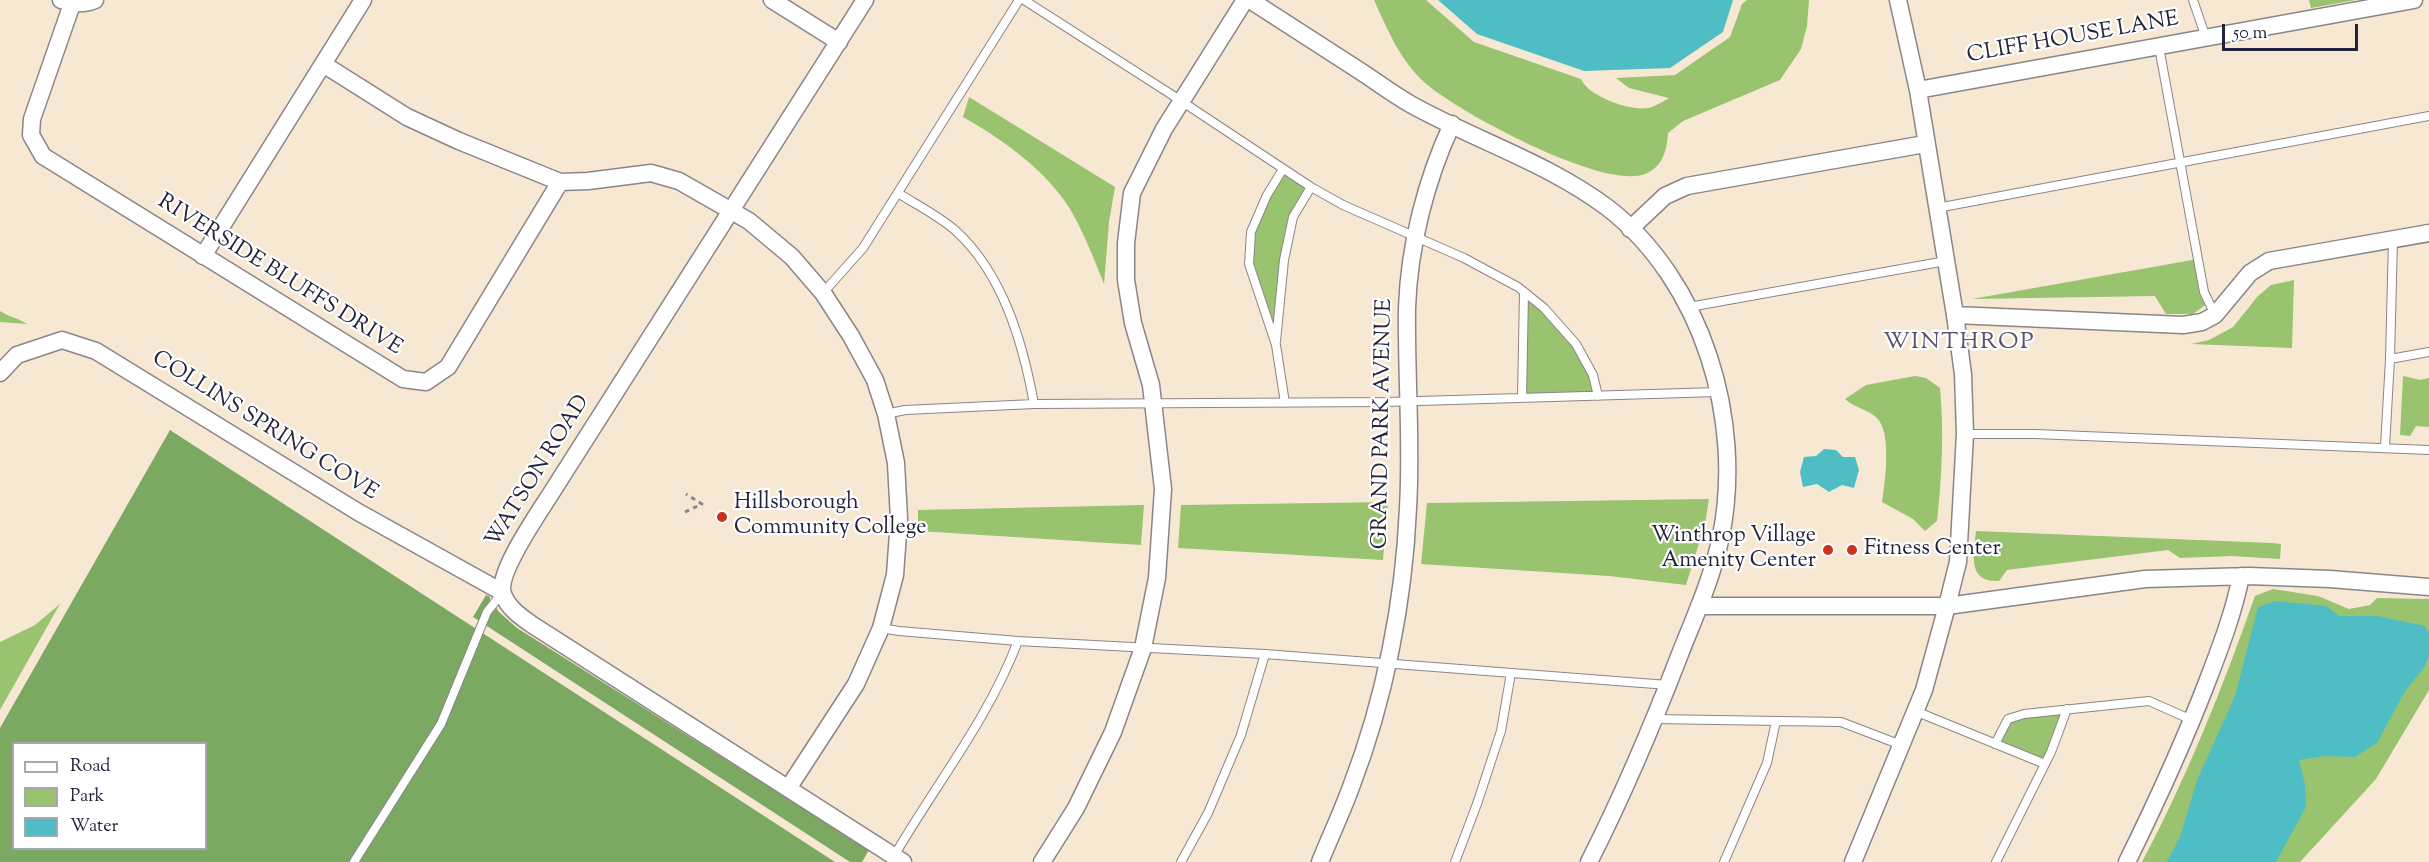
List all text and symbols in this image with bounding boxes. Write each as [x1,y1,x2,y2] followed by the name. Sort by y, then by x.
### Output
[1965,7,2181,71] street label: CLIFF HOUSE LANE
[2225,12,2362,50] scale bar
[2233,21,2267,47] text: 50 m
[152,190,406,362] street label: RIVERSIDE BLUFFS DRIVE
[1369,299,1399,549] street label: GRAND PARK AVENUE
[1883,330,2035,358] district label: WINTHROP
[146,347,382,507] street label: COLLINS SPRING COVE
[482,391,596,553] street label: WATSON ROAD
[734,491,927,542] place label: Hillsborough Community College
[715,510,729,524] marker: Hillsborough Community College
[1651,524,1816,576] place label: Winthrop Village Amenity Center
[1864,537,2001,563] place label: Fitness Center
[1821,543,1835,557] marker: Winthrop Village Amenity Center
[1845,543,1859,557] marker: Fitness Center
[12,742,207,850] legend
[70,754,110,780] text: Road
[70,784,104,810] text: Park
[70,814,118,840] text: Water

